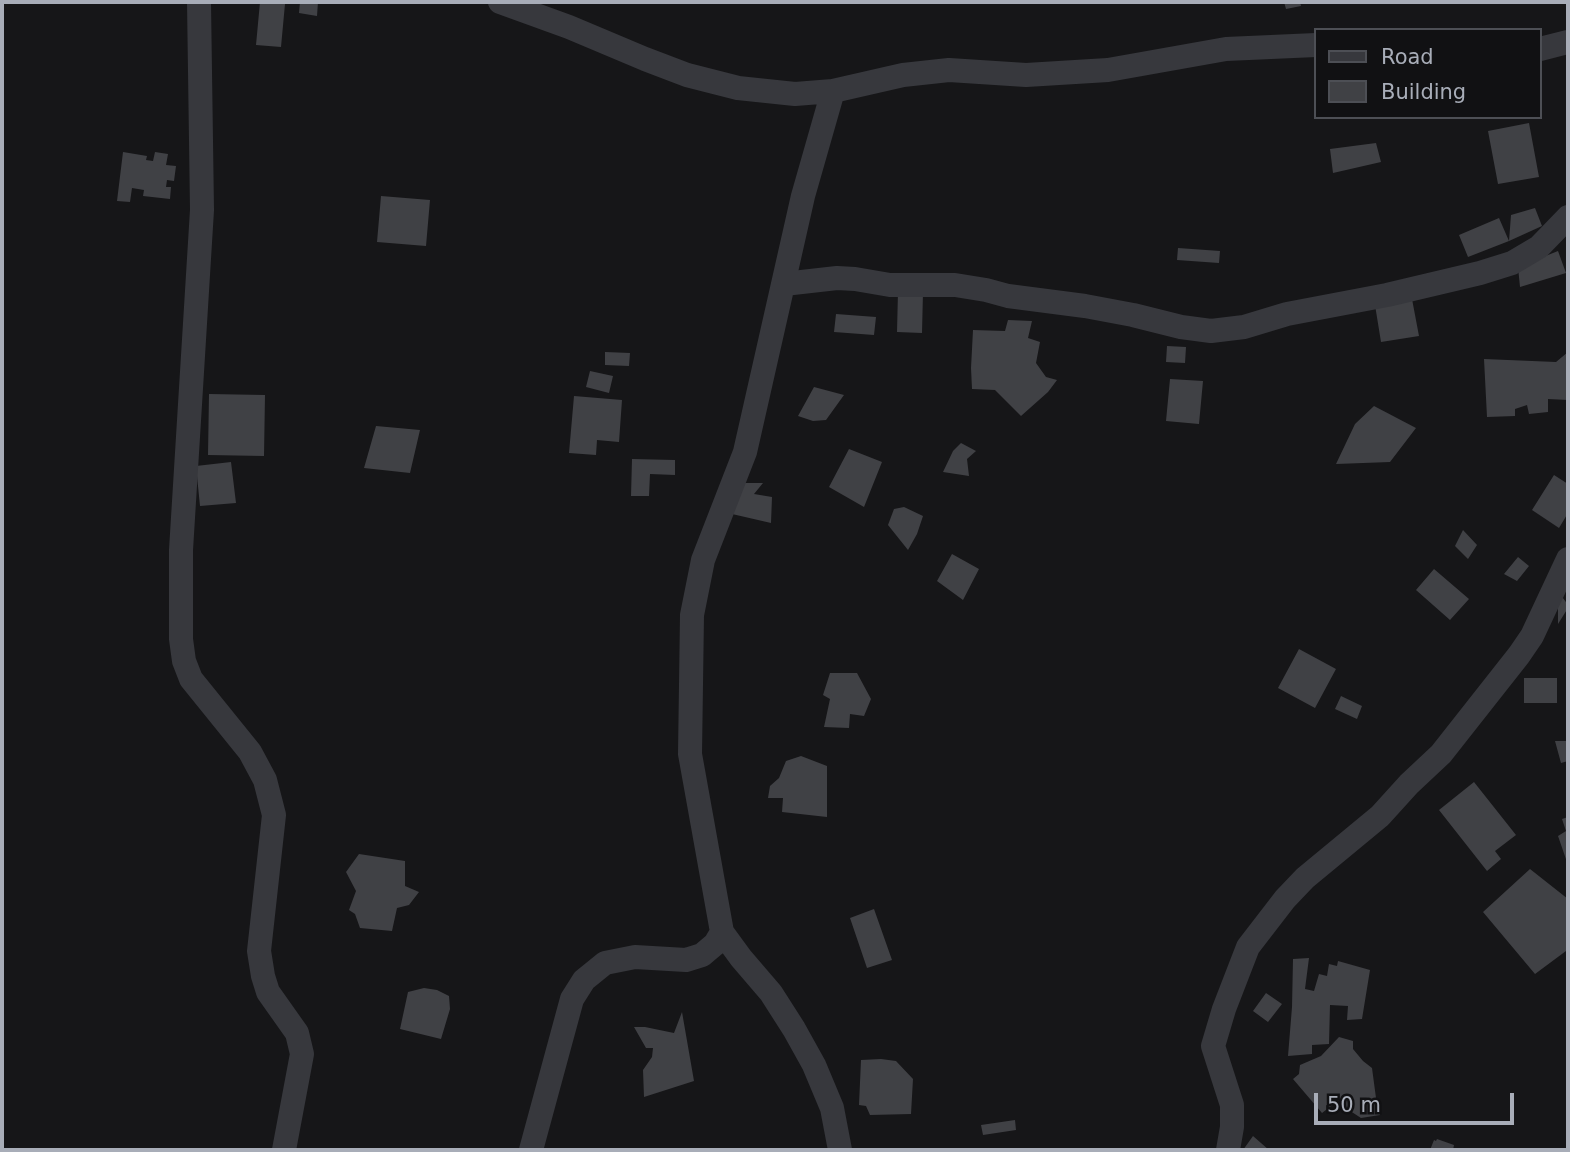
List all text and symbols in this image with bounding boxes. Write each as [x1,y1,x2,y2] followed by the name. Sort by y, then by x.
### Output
[1314,28,1542,119] legend
[1381,45,1434,69] text: Road
[1381,80,1466,104] text: Building
[1318,1078,1518,1122] scale bar
[1327,1093,1381,1117] text: 50 m

